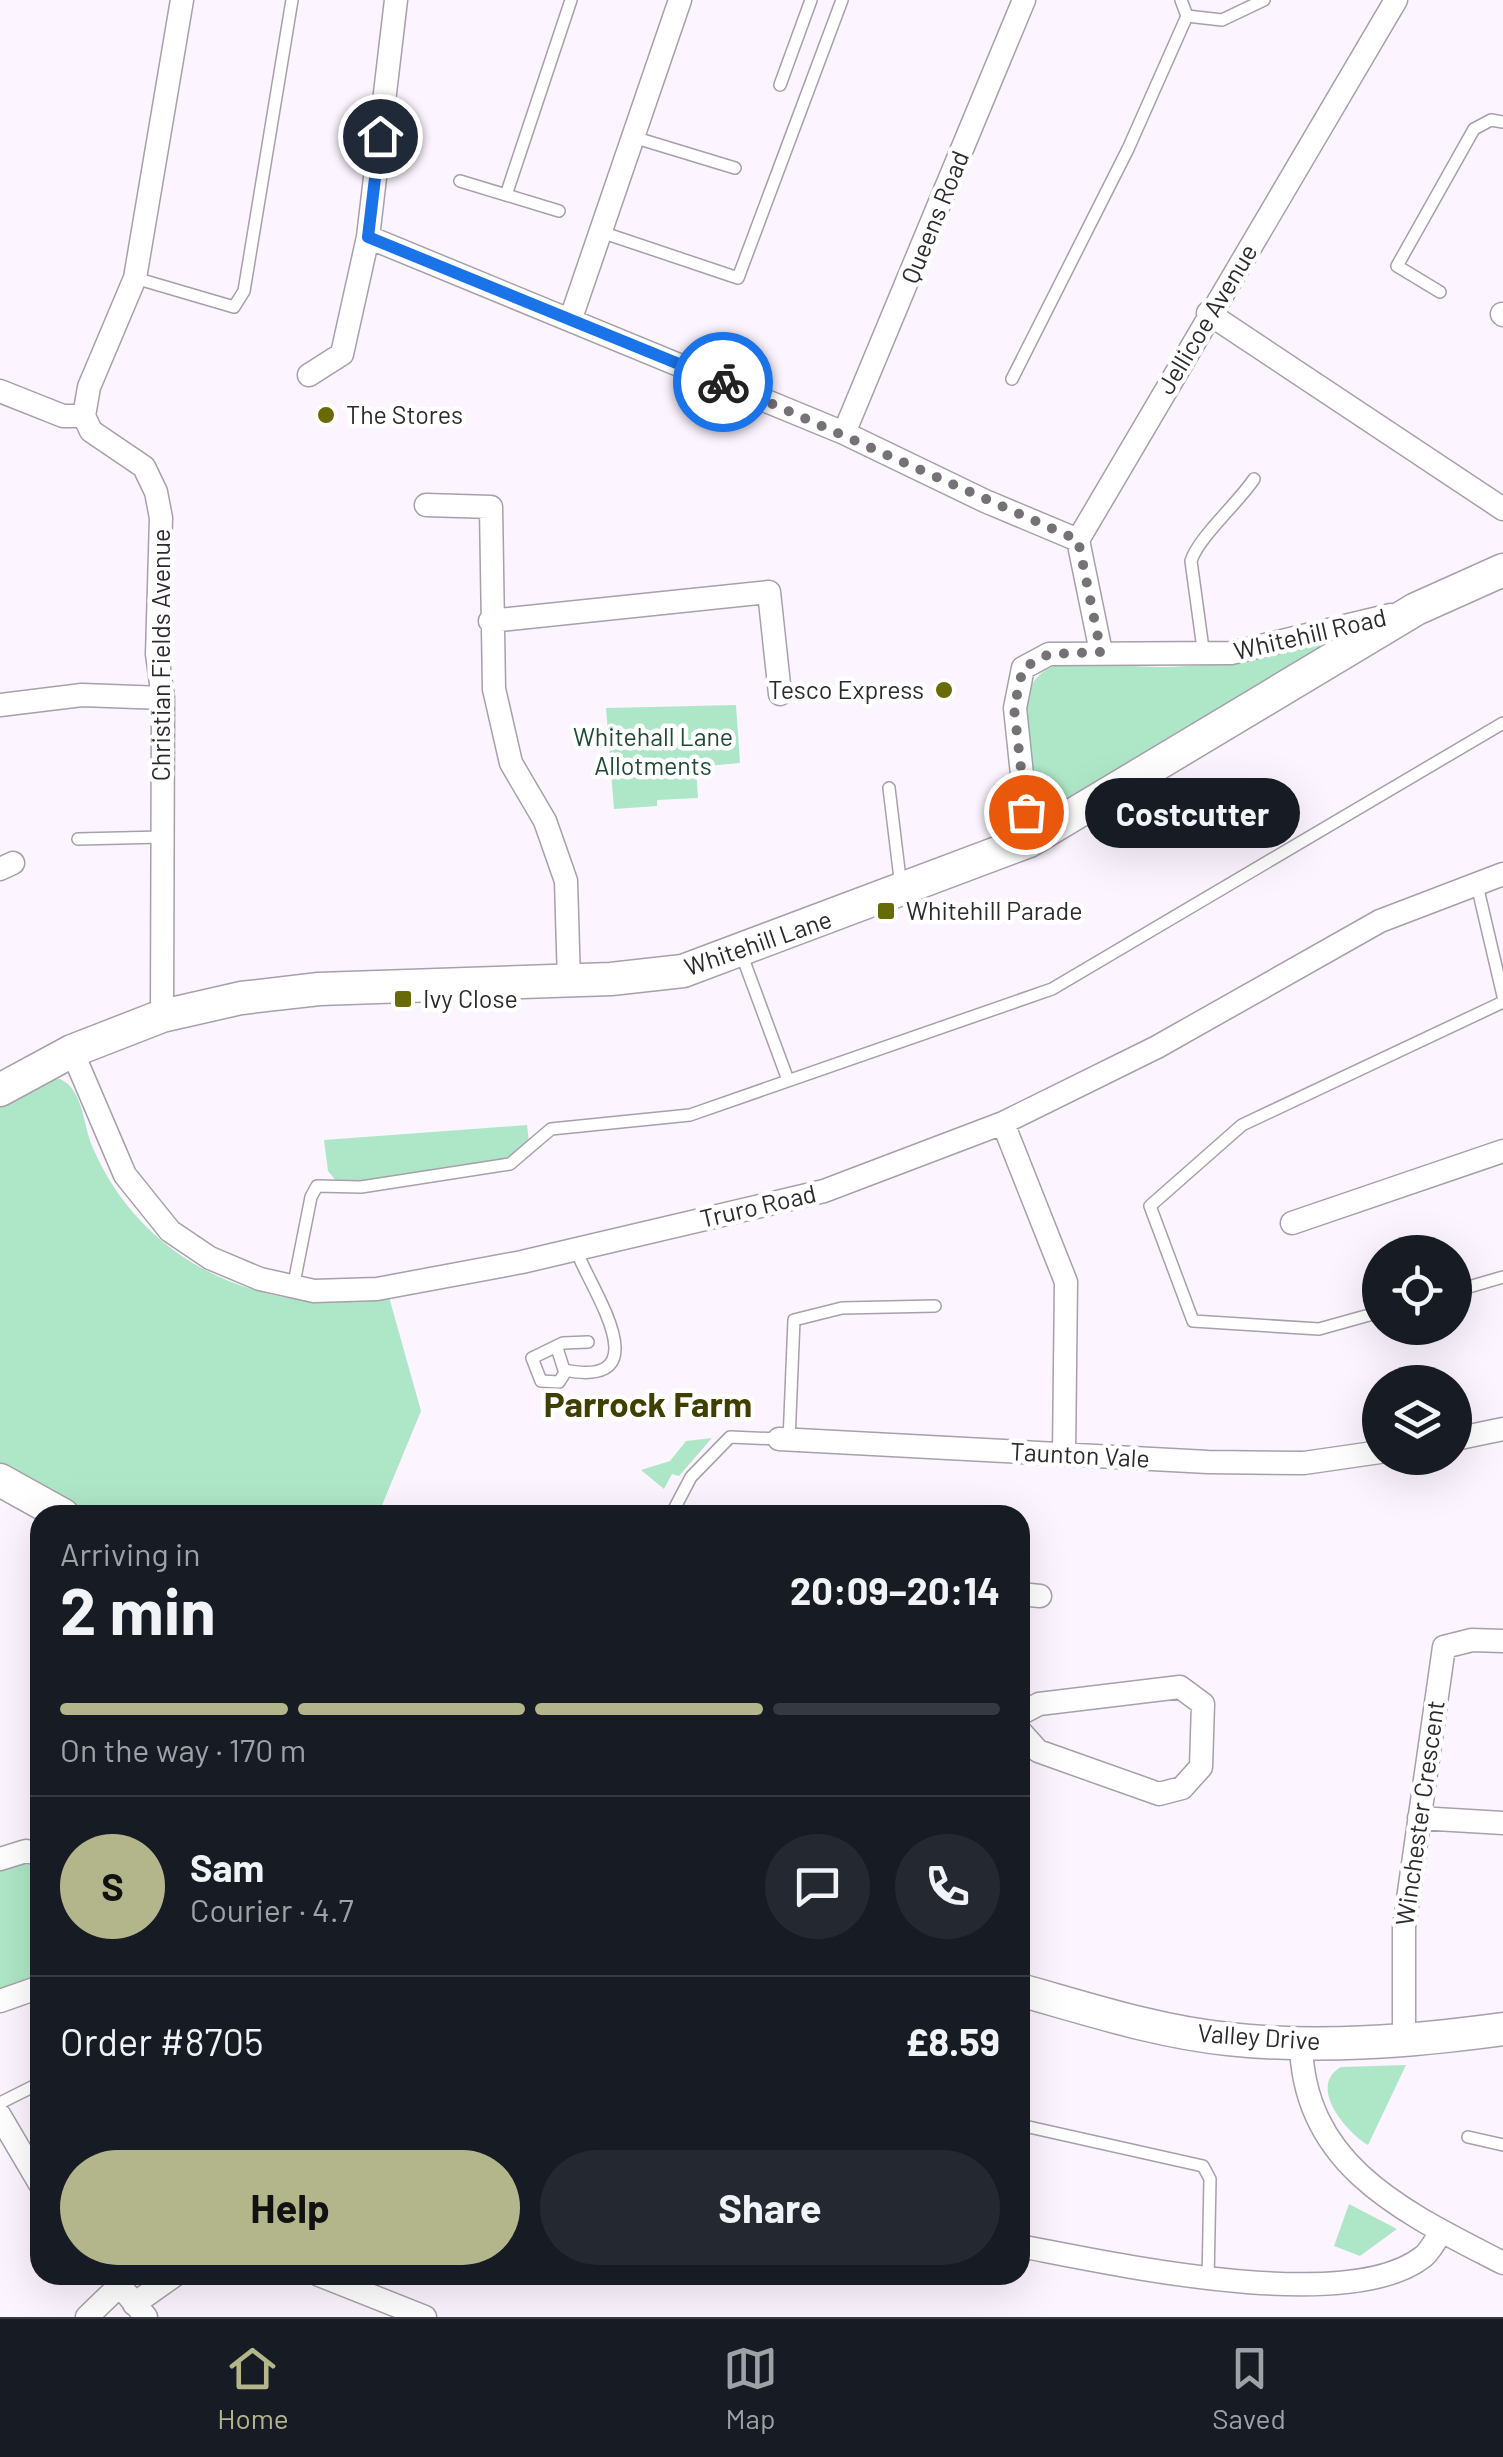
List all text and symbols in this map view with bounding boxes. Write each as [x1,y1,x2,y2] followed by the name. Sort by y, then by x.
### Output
[338,94,423,179] pin
[353,109,408,164] icon: home
[894,146,974,287] street label: Queens Road
[1150,238,1263,399] street label: Jellicoe Avenue
[673,332,773,432] courier
[696,355,751,410] icon: bike
[346,399,463,429] place label: The Stores
[315,404,337,426] marker: The Stores
[145,529,175,781] street label: Christian Fields Avenue
[1231,601,1389,665] street label: Whitehill Road
[768,674,924,704] place label: Tesco Express
[933,679,955,701] marker: Tesco Express
[573,721,733,780] park label: Whitehall Lane Allotments
[984,770,1069,855] pin
[1086,777,1301,847] callout: Costcutter
[999,785,1054,840] icon: bag
[1116,794,1269,832] text: Costcutter
[906,895,1083,925] place label: Whitehill Parade
[875,900,897,922] marker: Whitehill Parade
[680,903,835,981] street label: Whitehill Lane
[423,983,518,1013] place label: Ivy Close
[392,988,414,1010] marker: Ivy Close
[697,1177,819,1233] street label: Truro Road
[1362,1235,1472,1475] map controls
[1362,1235,1472,1345] button: locate
[1362,1365,1472,1475] button: layers
[544,1382,752,1424] district label: Parrock Farm
[1010,1435,1151,1473] street label: Taunton Vale
[60,1534,200,1572] text: Arriving in
[790,1567,1000,1613] text: 20:09–20:14
[60,1570,216,1648] text: 2 min
[1388,1698,1450,1927] street label: Winchester Crescent
[60,1730,306,1768] text: On the way · 170 m
[765,1834,870,1939] button: chat
[895,1834,1000,1939] button: phone
[190,1844,264,1890] text: Sam
[101,1863,124,1909] text: S
[190,1890,354,1928] text: Courier · 4.7
[1197,2017,1321,2055] street label: Valley Drive
[60,2018,264,2064] text: Order #8705
[905,2018,1000,2064] text: £8.59
[60,2150,520,2265] button: Help
[540,2150,1000,2265] button: Share
[217,2341,289,2435] tab: Home
[723,2341,778,2435] tab: Map
[1212,2341,1286,2435] tab: Saved

